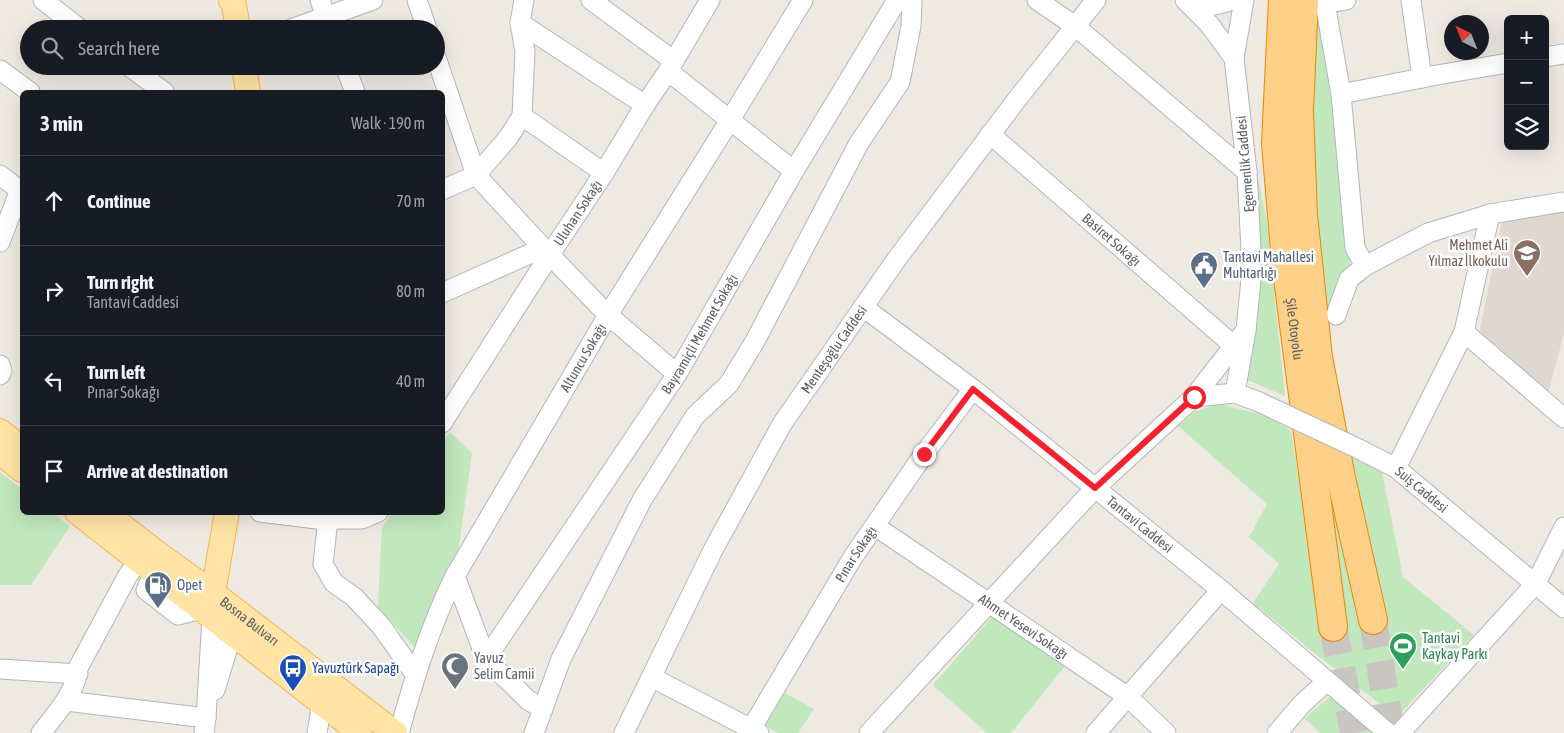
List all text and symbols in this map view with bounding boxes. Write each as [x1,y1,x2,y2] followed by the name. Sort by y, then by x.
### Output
[1444,15,1489,60] north arrow
[1504,15,1549,150] map controls
[1504,15,1549,60] button: +
[20,20,445,75] search box
[38,34,66,62] icon: search
[78,37,160,59] text: Search here
[1504,60,1549,105] button: −
[1504,105,1549,150] button: layers
[40,111,83,135] text: 3 min
[351,114,425,132] text: Walk · 190 m
[1233,115,1257,213] street label: Egemenlik Caddesi
[550,177,605,249] street label: Uluhan Sokağı
[40,187,68,215] icon: ahead
[87,190,151,212] text: Continue
[396,192,425,210] text: 70 m
[1079,210,1144,269] street label: Basiret Sokağı
[1429,237,1508,269] place label: Mehmet Ali Yılmaz İlkokulu
[1512,238,1542,277] school or university icon: Mehmet Ali Yılmaz İlkokulu
[1223,249,1314,281] place label: Tantavi Mahallesi Muhtarlığı
[1189,250,1219,289] public building icon: Tantavi Mahallesi Muhtarlığı
[87,271,154,293] text: Turn right
[658,271,741,397] street label: Bayramiçli Mehmet Sokağı
[40,277,68,305] icon: right
[396,282,425,300] text: 80 m
[87,293,179,311] text: Tantavi Caddesi
[1283,297,1306,361] street label: Şile Otoyolu
[798,302,870,396] street label: Menteşoğlu Caddesi
[557,321,609,395] street label: Altuncu Sokağı
[87,361,145,383] text: Turn left
[40,367,68,395] icon: left
[396,372,425,390] text: 40 m
[87,383,160,401] text: Pınar Sokağı
[1183,386,1206,409] route start
[913,443,936,466] route end
[40,457,68,485] icon: arrive
[87,460,228,482] text: Arrive at destination
[1392,463,1451,516] street label: Suiş Caddesi
[1104,493,1176,556] street label: Tantavi Caddesi
[832,523,880,585] street label: Pınar Sokağı
[143,570,173,609] fuel station icon: Opet
[177,577,202,593] place label: Opet
[976,590,1071,662] street label: Ahmet Yesevi Sokağı
[217,593,282,649] street label: Bosna Bulvarı
[1422,630,1487,662] place label: Tantavi Kaykay Parkı
[1388,631,1418,670] sports icon: Tantavi Kaykay Parkı
[474,650,535,682] place label: Yavuz Selim Camii
[440,651,470,690] mosque icon: Yavuz Selim Camii
[278,653,308,692] bus stop icon: Yavuztürk Sapağı
[312,660,399,676] place label: Yavuztürk Sapağı

